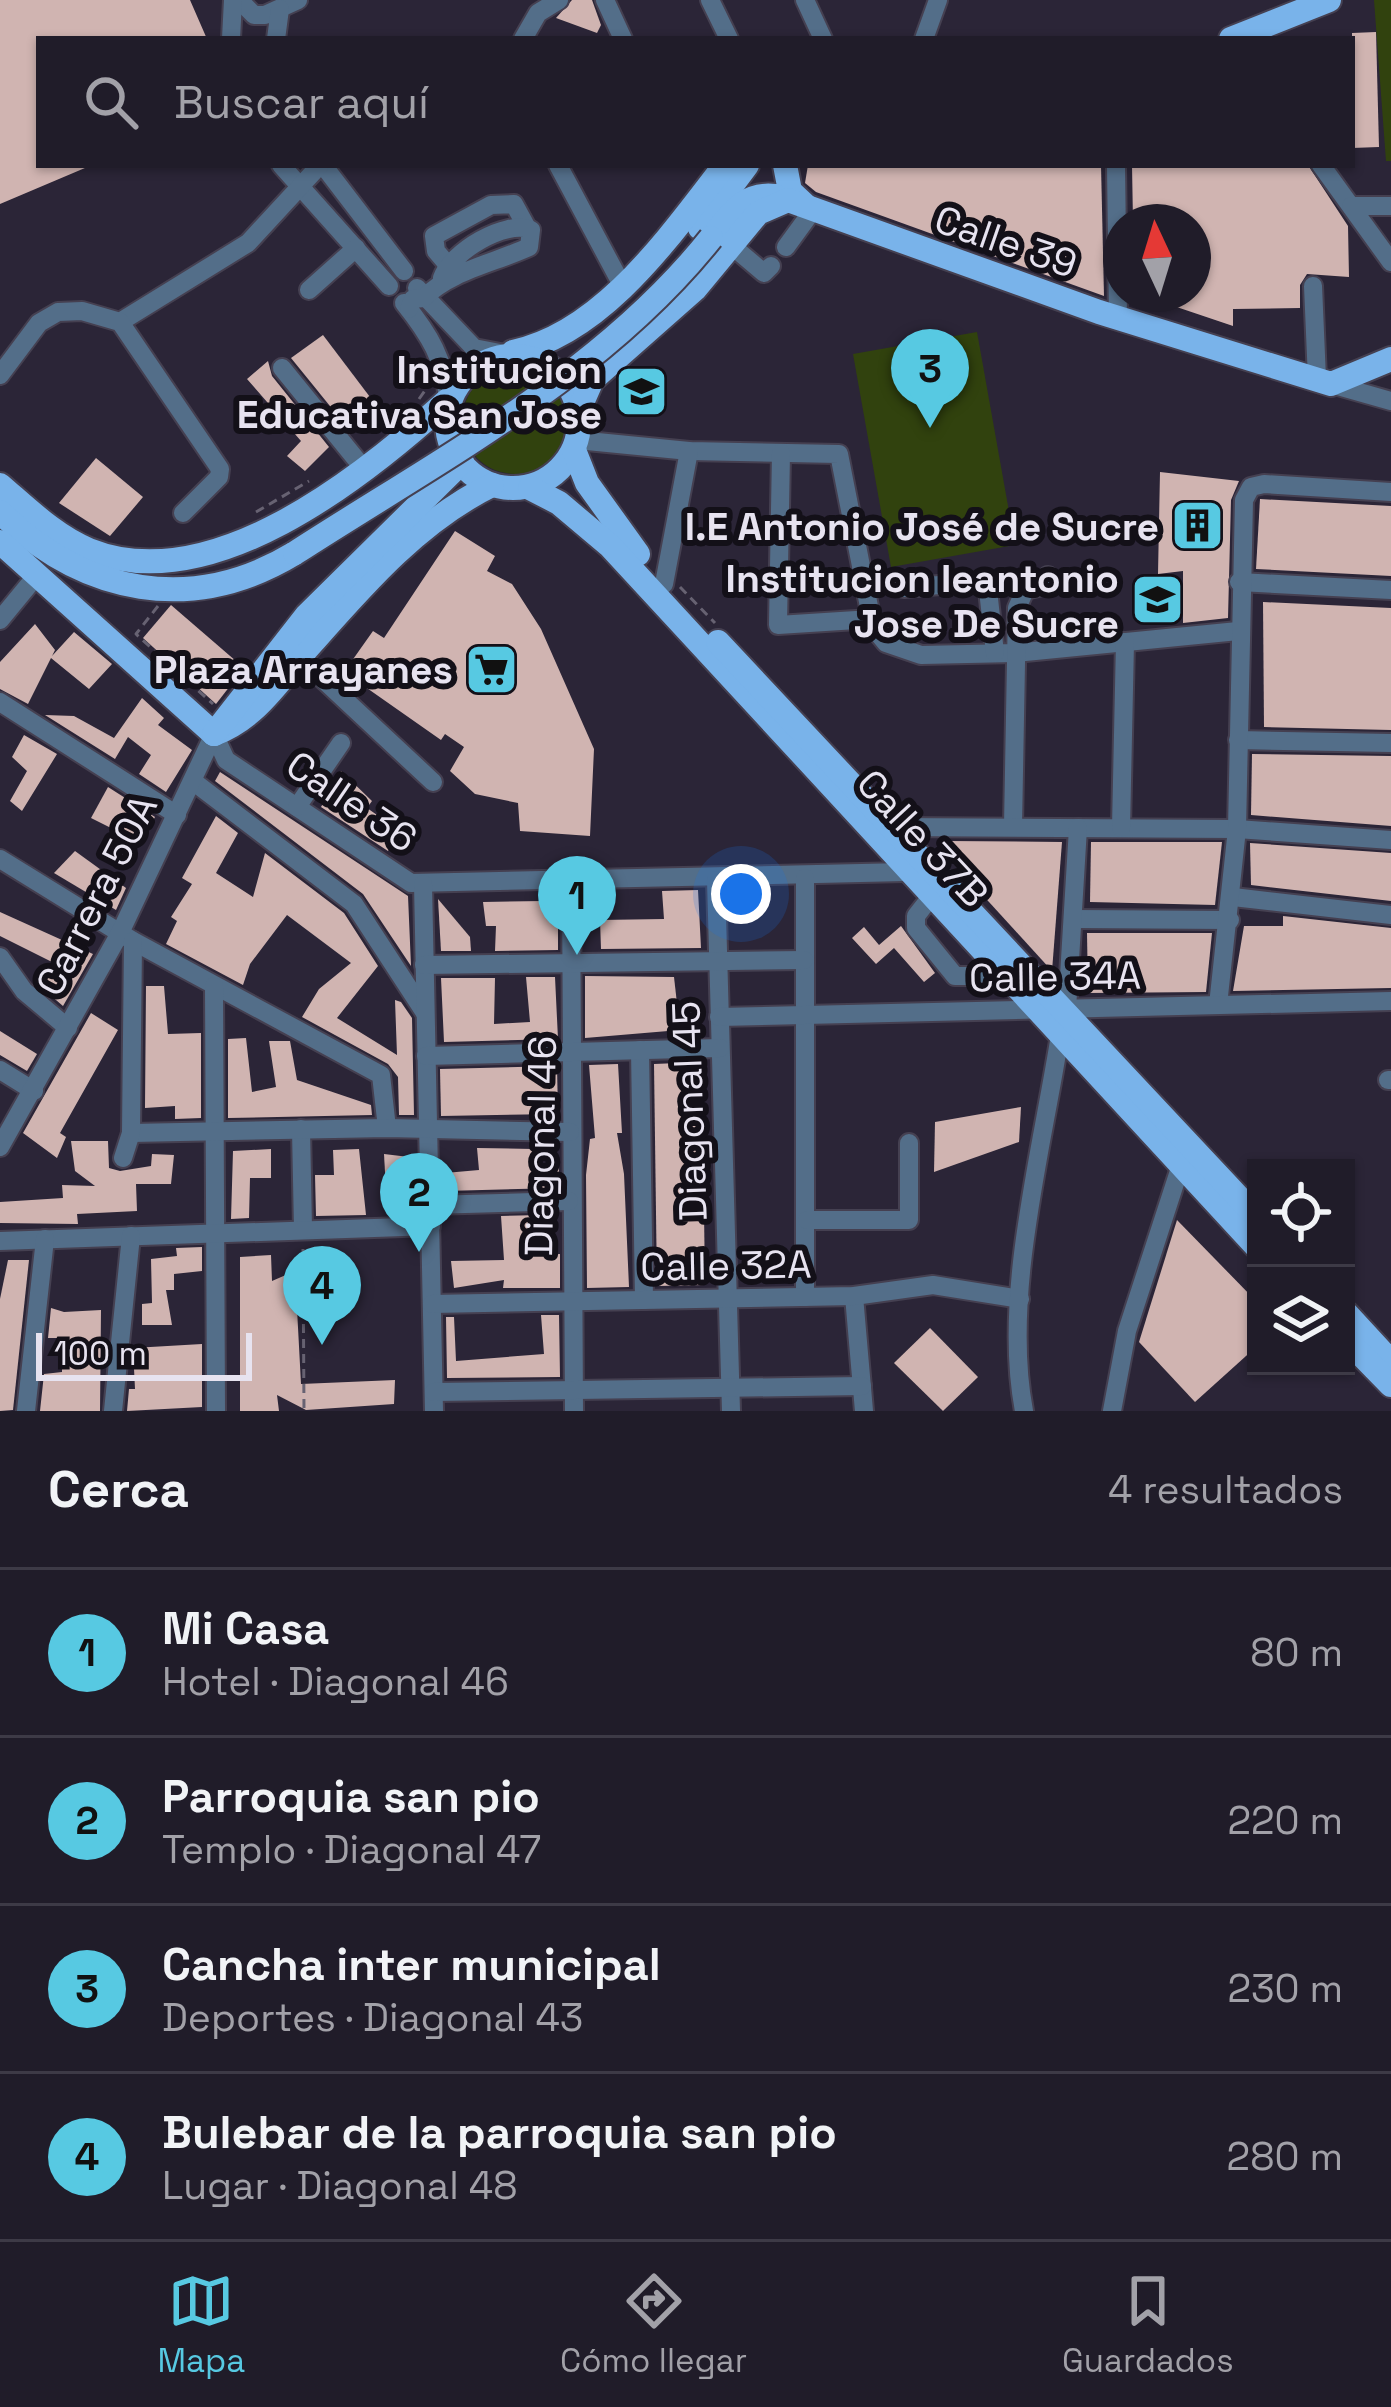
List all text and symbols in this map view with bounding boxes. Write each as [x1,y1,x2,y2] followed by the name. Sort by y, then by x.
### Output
[36,36,1355,168] search box
[78,69,144,135] icon: search
[174,74,429,131] text: Buscar aquí
[928,194,1083,289] street label: Calle 39
[1103,204,1211,312] north arrow
[891,329,969,428] pin: 3
[237,345,602,439] place label: Institucion Educativa San Jose
[613,363,669,419] school or university icon: Institucion Educativa San Jose
[1170,498,1226,554] building icon: I.E Antonio José de Sucre
[685,502,1159,551] place label: I.E Antonio José de Sucre
[726,554,1119,648] place label: Institucion Ieantonio Jose De Sucre
[1130,572,1186,628] school or university icon: Institucion Ieantonio Jose De Sucre
[464,641,520,697] supermarket icon: Plaza Arrayanes
[154,645,453,694] place label: Plaza Arrayanes
[277,740,426,863] street label: Calle 36
[846,759,999,918] street label: Calle 37B
[25,787,168,1004] street label: Carrera 50A
[538,856,616,955] pin: 1
[711,864,771,924] your location
[969,951,1142,1002] street label: Calle 34A
[661,1000,718,1222] street label: Diagonal 45
[514,1035,567,1257] street label: Diagonal 46
[380,1153,458,1252] pin: 2
[1247,1159,1355,1375] map controls
[1247,1159,1355,1267] button: locate
[640,1240,812,1291] street label: Calle 32A
[283,1246,361,1345] pin: 4
[1247,1267,1355,1375] button: layers
[36,1327,252,1380] scale bar
[54,1333,147,1375] text: 100 m
[48,1457,189,1522] text: Cerca
[1108,1465,1343,1514] text: 4 resultados
[162,1600,329,1657] text: Mi Casa
[78,1628,96,1677] text: 1
[1250,1628,1343,1677] text: 80 m
[162,1657,509,1706] text: Hotel · Diagonal 46
[162,1768,540,1825] text: Parroquia san pio
[75,1796,99,1845] text: 2
[1227,1796,1343,1845] text: 220 m
[162,1825,541,1874] text: Templo · Diagonal 47
[162,1936,661,1993] text: Cancha inter municipal
[75,1964,99,2013] text: 3
[1228,1964,1343,2013] text: 230 m
[162,1993,583,2042] text: Deportes · Diagonal 43
[162,2104,837,2161] text: Bulebar de la parroquia san pio
[75,2132,99,2181] text: 4
[1227,2132,1343,2181] text: 280 m
[162,2161,518,2210] text: Lugar · Diagonal 48
[157,2268,245,2382] tab: Mapa
[560,2268,747,2382] tab: Cómo llegar
[1062,2268,1234,2382] tab: Guardados

